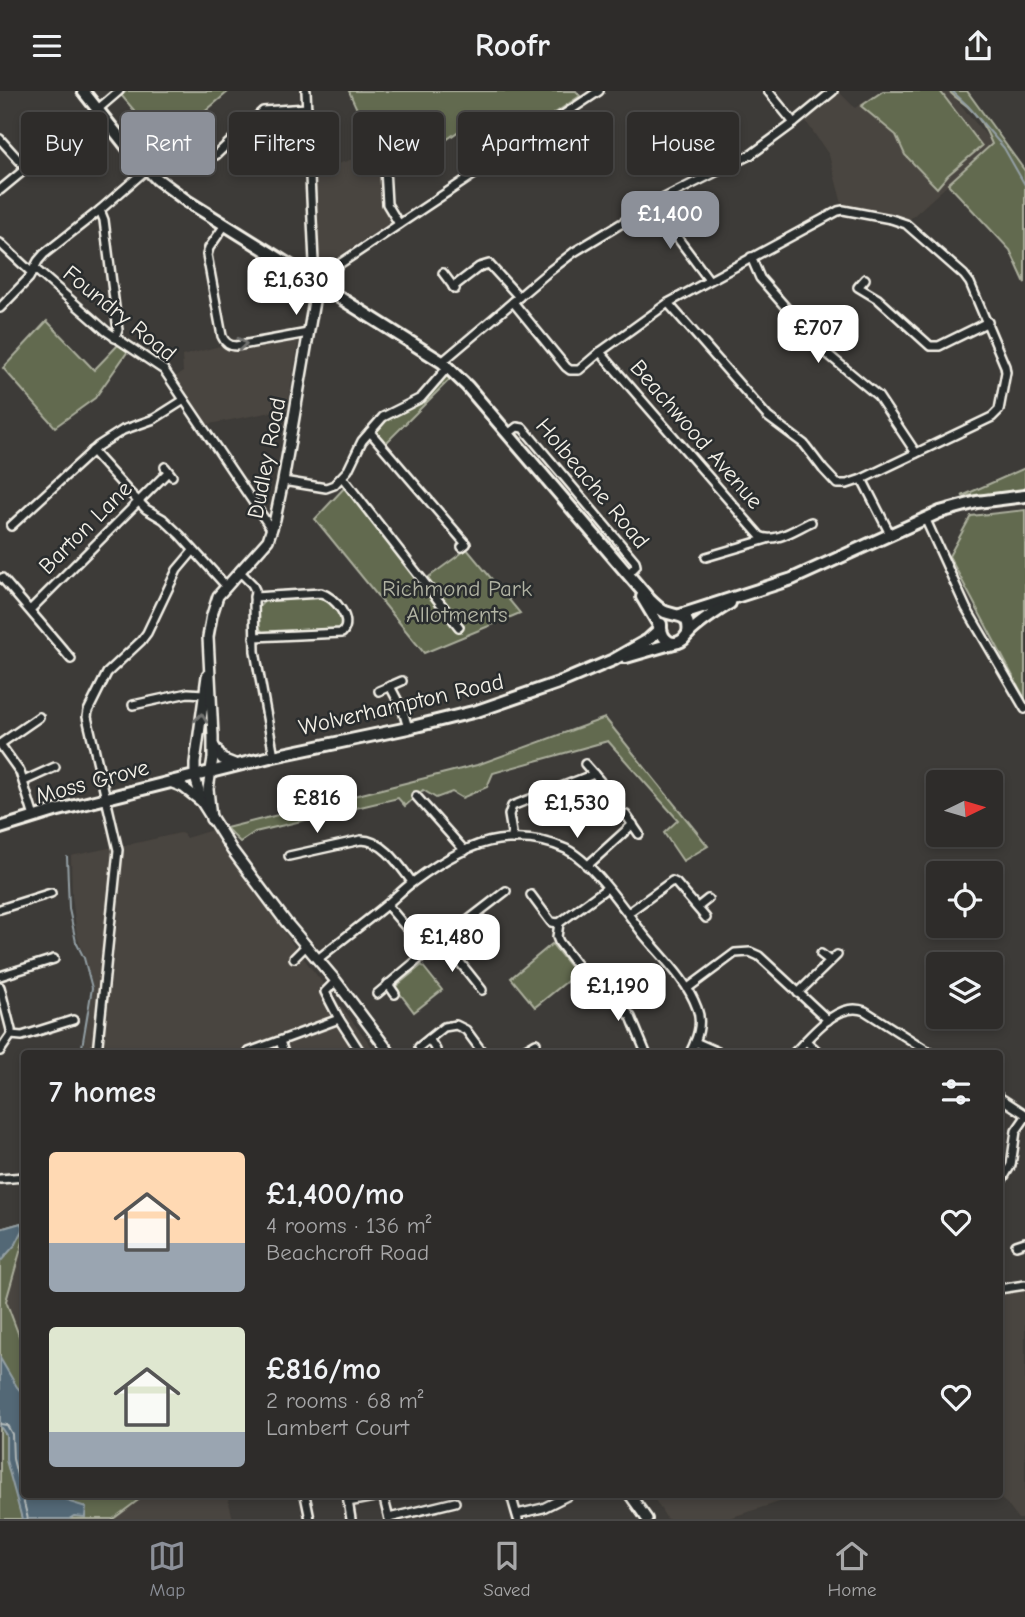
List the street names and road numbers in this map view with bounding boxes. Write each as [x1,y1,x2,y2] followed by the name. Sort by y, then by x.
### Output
[58,260,182,367] street label: Foundry Road
[625,354,769,514] street label: Beachwood Avenue
[242,395,291,521] street label: Dudley Road
[530,413,655,554] street label: Holbeache Road
[33,475,138,580] street label: Barton Lane
[296,668,506,741] street label: Wolverhampton Road
[33,753,152,810] street label: Moss Grove

